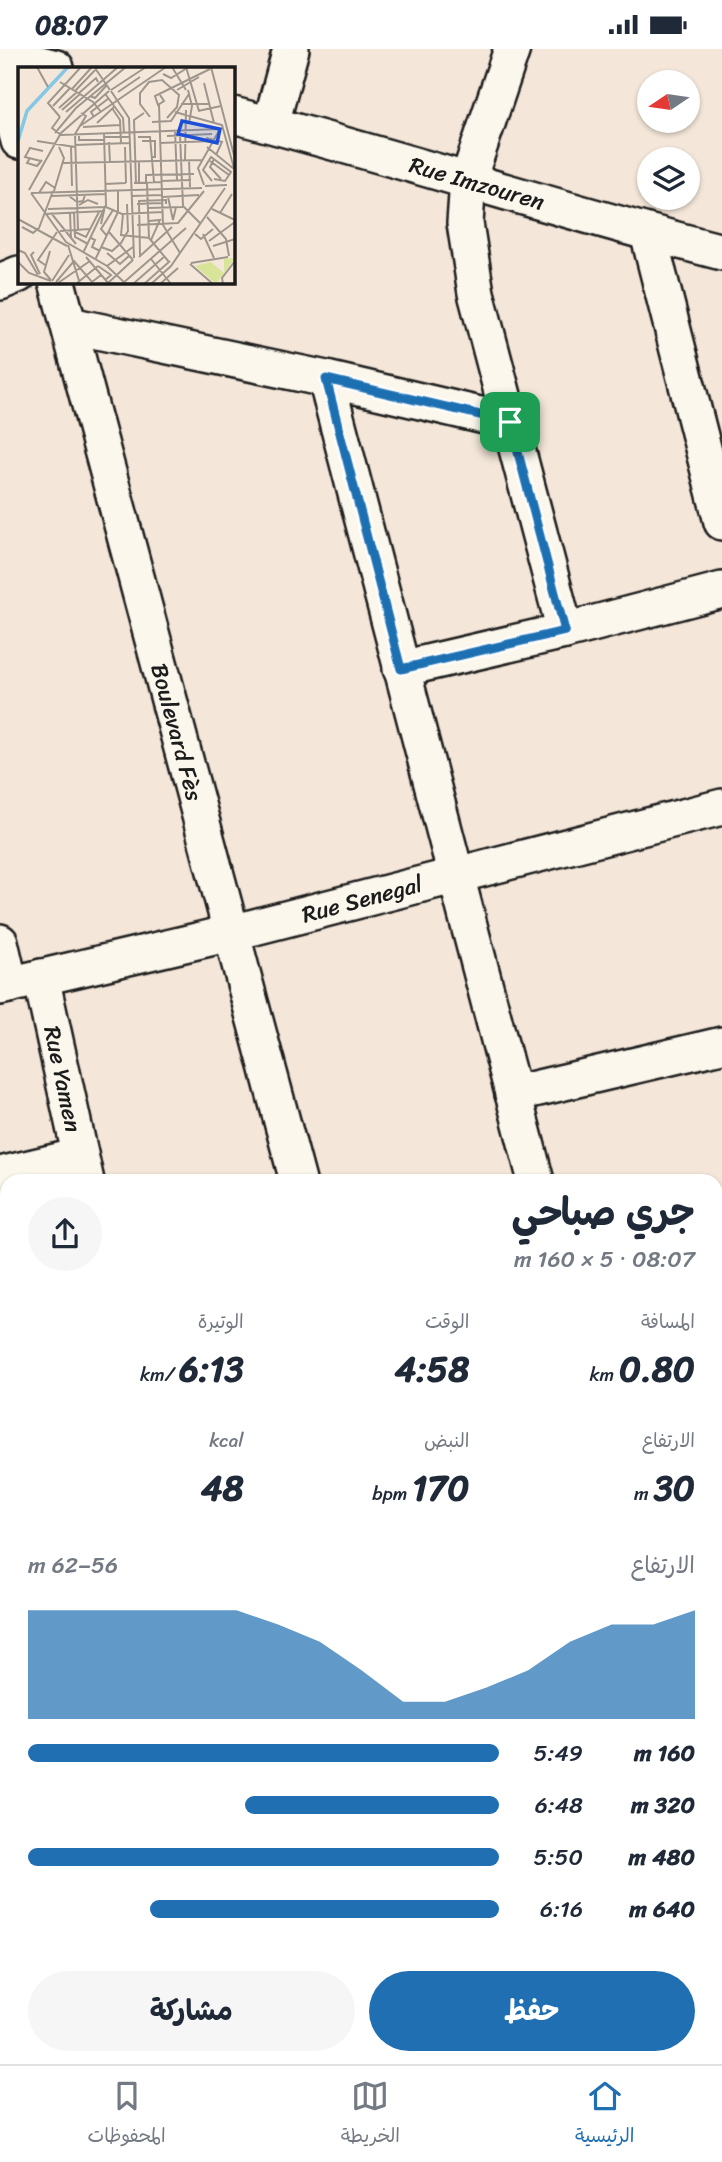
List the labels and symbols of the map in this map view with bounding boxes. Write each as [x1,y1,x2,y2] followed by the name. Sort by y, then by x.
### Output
[18,67,234,283] inset map
[637,70,700,133] north arrow
[404,145,549,222] street label: Rue Imzouren
[480,392,540,452] pin
[138,659,215,806] street label: Boulevard Fès
[297,864,428,935] street label: Rue Senegal
[31,1022,94,1136] street label: Rue Yamen

